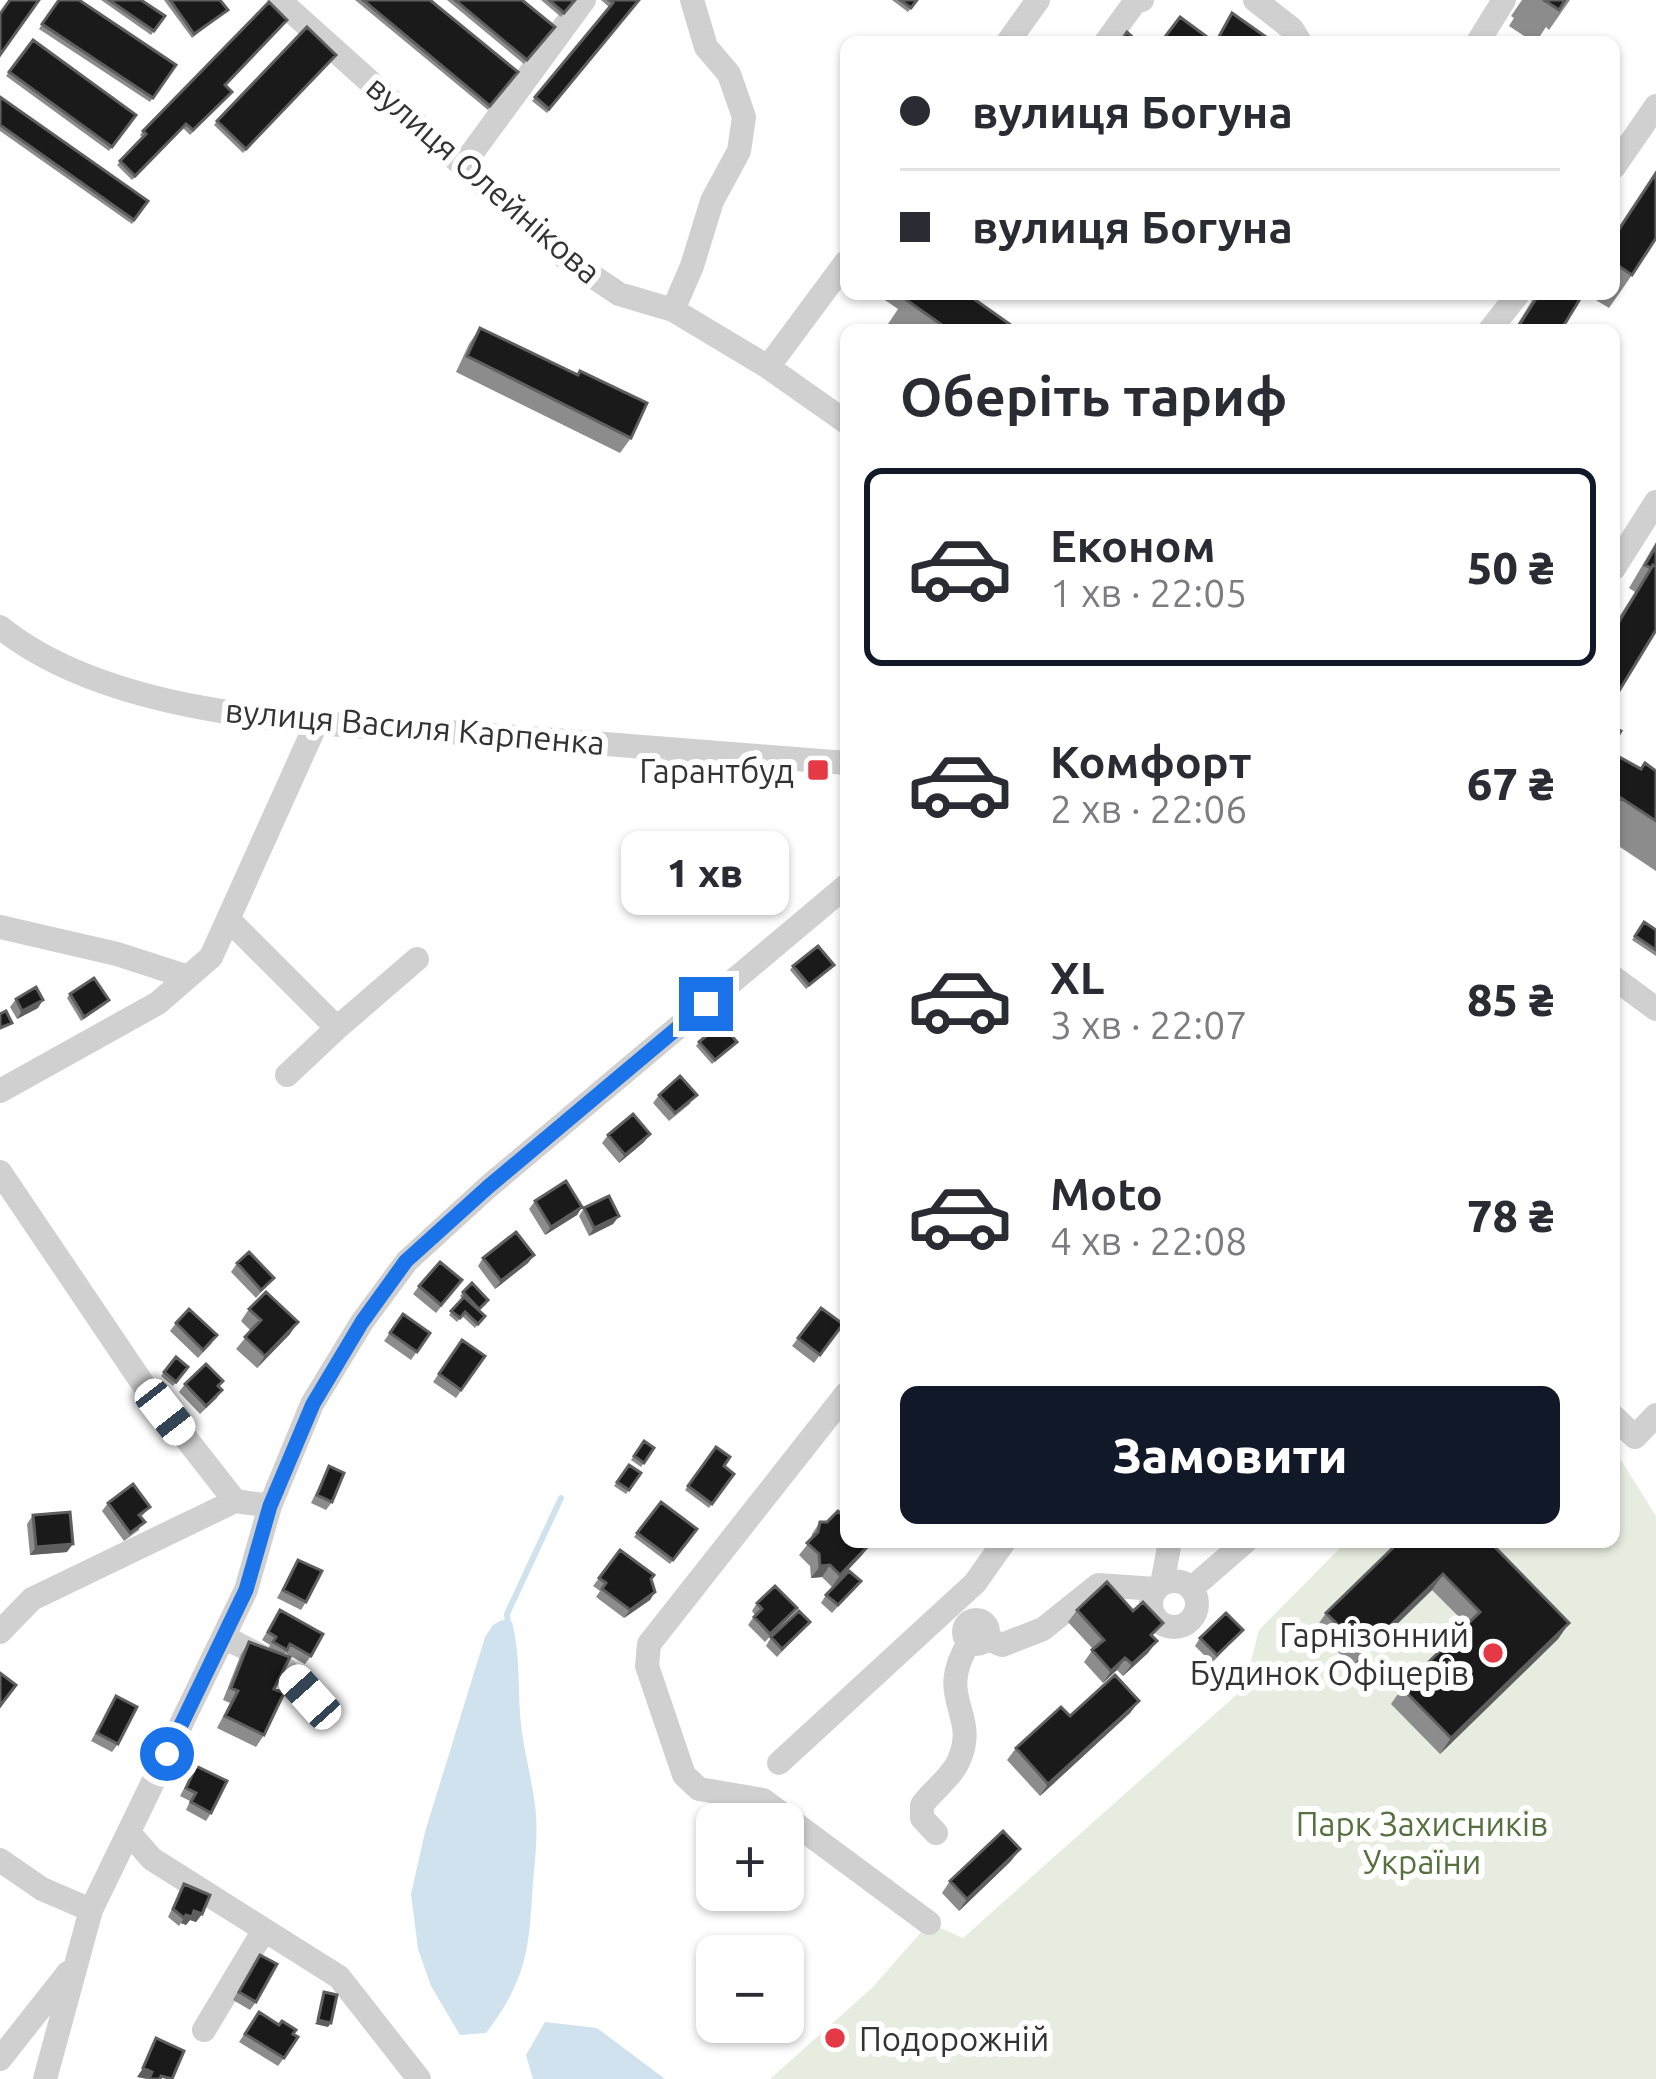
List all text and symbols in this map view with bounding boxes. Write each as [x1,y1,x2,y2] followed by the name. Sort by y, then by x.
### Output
[360,68,608,290] street label: вулиця Олейнікова
[972,86,1293,137] text: вулиця Богуна
[972,201,1293,252] text: вулиця Богуна
[900,366,1288,426] text: Оберіть тариф
[906,513,1014,621] icon: car
[1050,520,1216,571] text: Економ
[1467,542,1554,593] text: 50 ₴
[1050,571,1247,614] text: 1 хв · 22:05
[224,691,606,761] street label: вулиця Василя Карпенка
[906,729,1014,837] icon: car
[1050,736,1252,787] text: Комфорт
[639,752,794,789] place label: Гарантбуд
[805,757,831,783] marker: Гарантбуд
[1467,758,1554,809] text: 67 ₴
[1050,787,1247,830] text: 2 хв · 22:06
[622,830,790,914] callout: 1 хв
[667,851,743,894] text: 1 хв
[906,945,1014,1053] icon: car
[1050,952,1104,1003] text: XL
[1467,974,1554,1025] text: 85 ₴
[679,977,733,1031] route end
[1050,1003,1247,1046] text: 3 хв · 22:07
[906,1161,1014,1269] icon: car
[1050,1168,1163,1219] text: Moto
[1467,1190,1554,1241] text: 78 ₴
[1050,1219,1247,1262] text: 4 хв · 22:08
[129,1373,201,1451] car
[900,1386,1560,1524] button: Замовити
[1190,1616,1469,1691] place label: Гарнізонний Будинок Офіцерів
[1480,1640,1506,1666] marker: Гарнізонний Будинок Офіцерів
[273,1658,347,1736] car
[140,1727,194,1781] route start
[696,1803,804,2043] map controls
[696,1803,804,1911] button: +
[1296,1805,1548,1880] park label: Парк Захисників України
[696,1935,804,2043] button: −
[859,2020,1049,2057] place label: Подорожнiй
[822,2025,848,2051] marker: Подорожнiй

